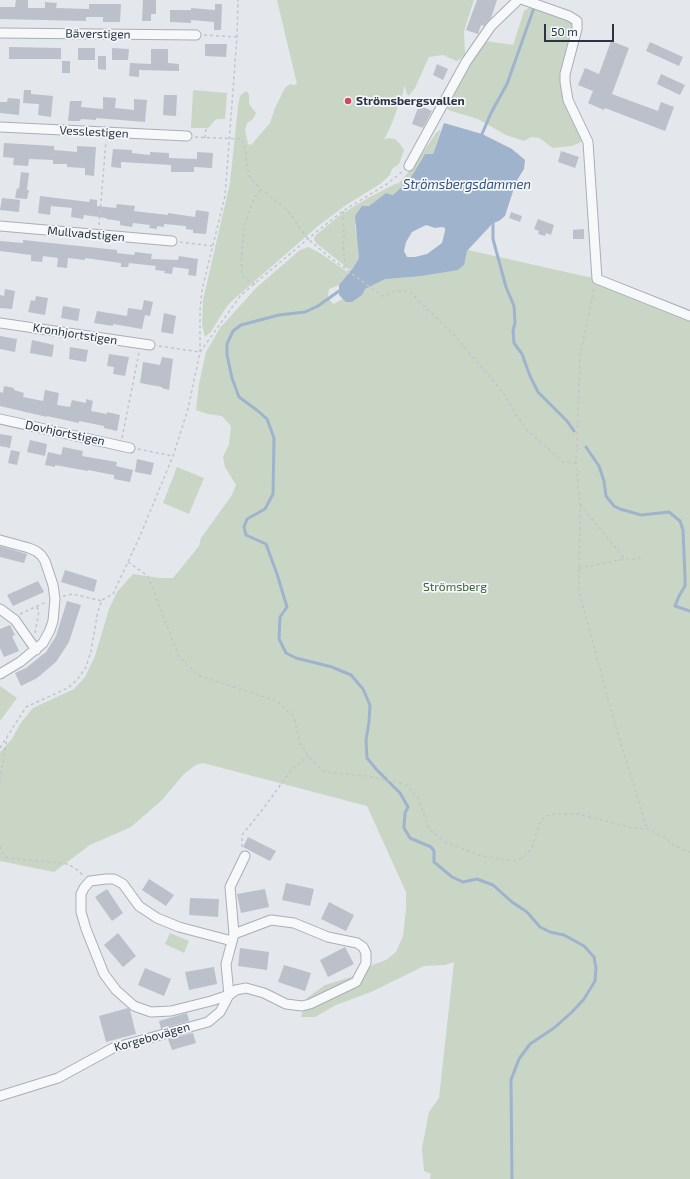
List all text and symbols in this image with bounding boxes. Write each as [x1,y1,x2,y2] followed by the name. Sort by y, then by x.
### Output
[546,16,616,42] scale bar
[551,24,578,38] text: 50 m
[65,26,131,42] street label: Bäverstigen
[356,94,465,108] place label: Strömsbergsvallen
[343,96,353,106] marker: Strömsbergsvallen
[59,123,129,141] street label: Vesslestigen
[403,177,531,193] water label: Strömsbergsdammen
[47,223,125,245] street label: Mullvadstigen
[32,320,118,348] street label: Kronhjortstigen
[24,418,106,448] street label: Dovhjortstigen
[423,580,487,594] park label: Strömsberg
[112,1019,192,1055] street label: Korgebovägen

